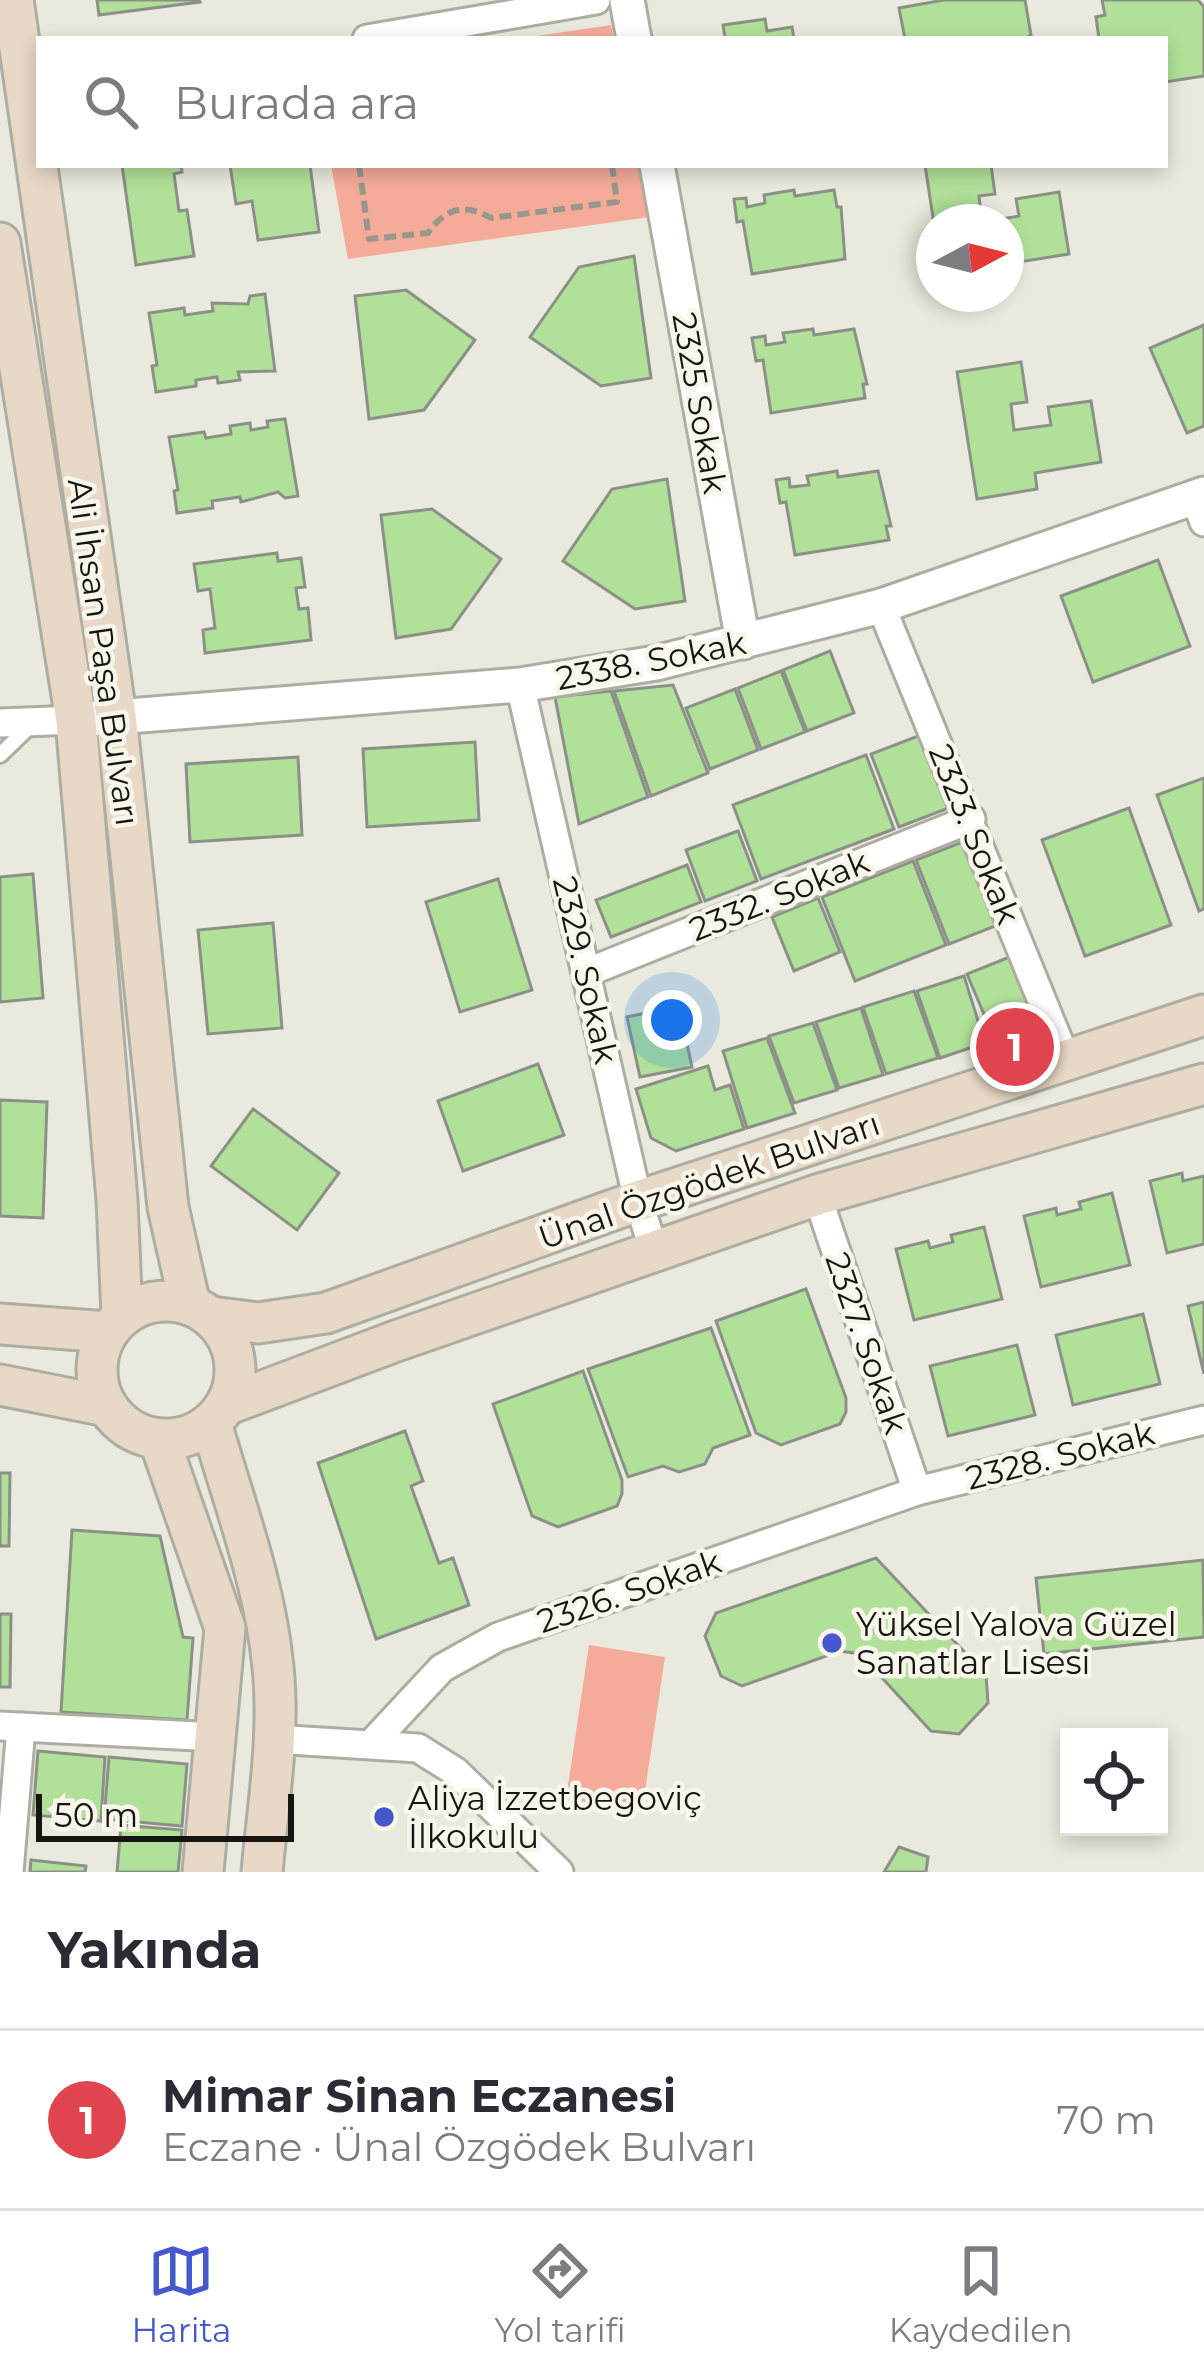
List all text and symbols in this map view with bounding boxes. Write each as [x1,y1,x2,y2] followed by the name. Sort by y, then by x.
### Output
[36,36,1168,168] search box
[78,69,144,135] icon: search
[174,75,419,130] text: Burada ara
[916,204,1024,312] north arrow
[664,309,736,497] street label: 2325 Sokak
[60,476,148,828] street label: Ali İhsan Paşa Bulvarı
[553,622,750,698] street label: 2338. Sokak
[921,739,1029,930] street label: 2323. Sokak
[683,841,875,949] street label: 2332. Sokak
[545,872,627,1068] street label: 2329. Sokak
[642,990,702,1050] your location
[976,1002,1054,1092] pin: 1
[533,1103,885,1257] street label: Ünal Özgödek Bulvarı
[817,1247,917,1439] street label: 2327. Sokak
[962,1412,1159,1498] street label: 2328. Sokak
[532,1541,726,1641] street label: 2326. Sokak
[856,1604,1177,1682] place label: Yüksel Yalova Güzel Sanatlar Lisesi
[819,1630,845,1656] marker: Yüksel Yalova Güzel Sanatlar Lisesi
[1060,1728,1168,1836] map controls
[1060,1728,1168,1836] button: locate
[408,1778,702,1856] place label: Aliya İzzetbegoviç İlkokulu
[36,1788,294,1841] scale bar
[54,1795,138,1835] text: 50 m
[371,1804,397,1830] marker: Aliya İzzetbegoviç İlkokulu
[48,1919,261,1981] text: Yakında
[162,2068,676,2123] text: Mimar Sinan Eczanesi
[79,2096,95,2144] text: 1
[1056,2096,1156,2144] text: 70 m
[162,2123,756,2171] text: Eczane · Ünal Özgödek Bulvarı
[131,2238,232,2350] tab: Harita
[494,2238,626,2350] tab: Yol tarifi
[889,2238,1073,2350] tab: Kaydedilen

